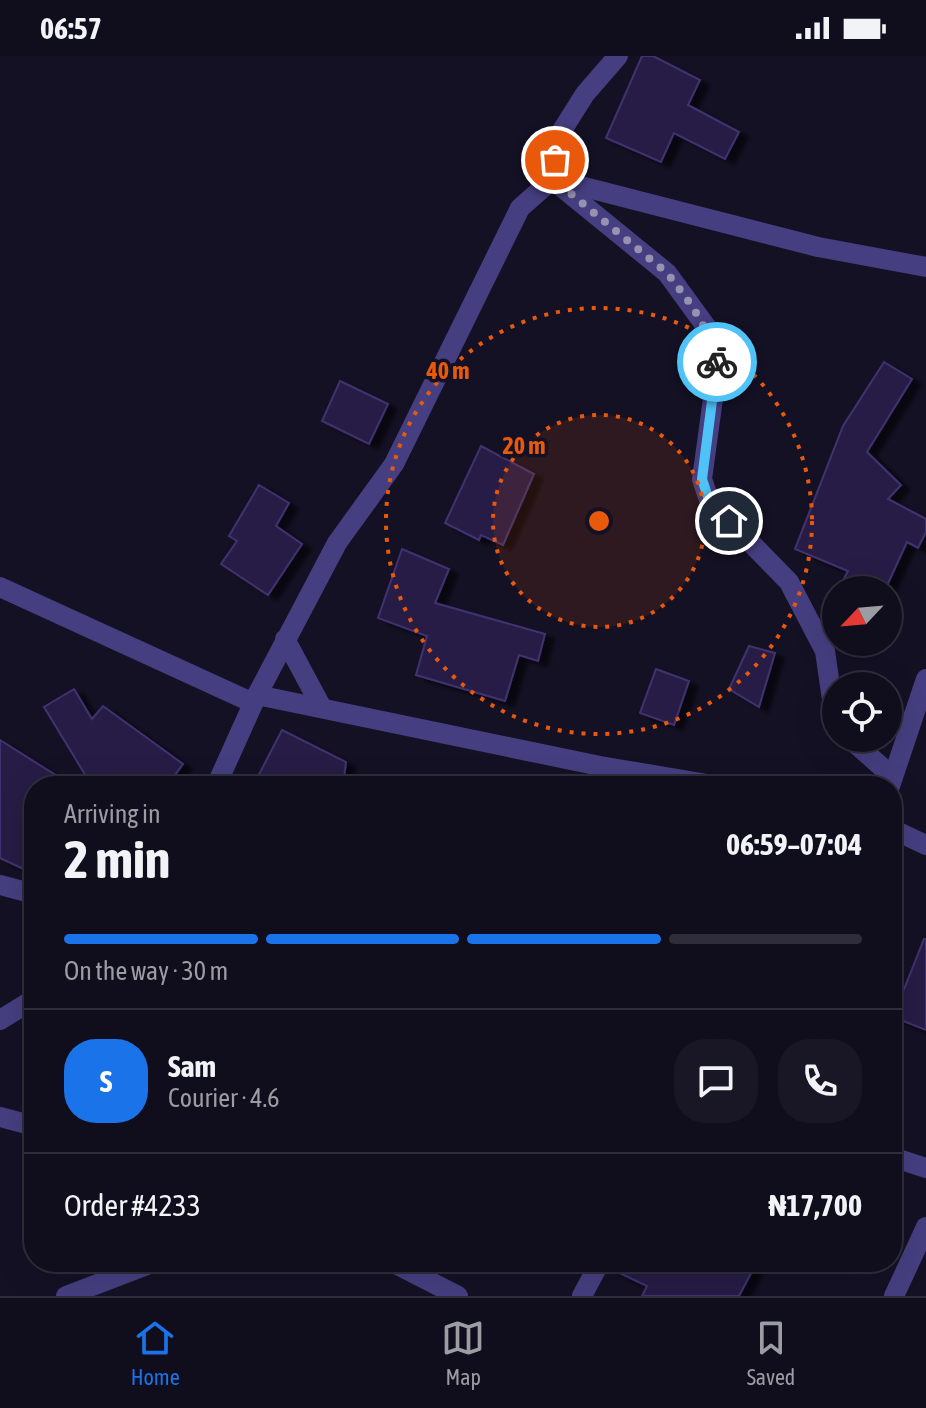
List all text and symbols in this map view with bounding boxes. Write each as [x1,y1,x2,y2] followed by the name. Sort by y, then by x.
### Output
[40,11,102,45] text: 06:57
[521,126,589,194] pin
[533,138,577,182] icon: bag
[677,322,757,402] courier
[695,340,739,384] icon: bike
[425,357,470,384] text: 40 m
[502,432,546,459] text: 20 m
[695,487,763,555] pin
[707,499,751,543] icon: home
[585,507,613,535] centre of rings
[822,576,902,656] north arrow
[822,576,902,752] map controls
[822,672,902,752] button: locate
[64,799,161,829] text: Arriving in
[726,827,862,861] text: 06:59–07:04
[64,829,170,889] text: 2 min
[64,956,228,986] text: On the way · 30 m
[674,1039,758,1123] button: chat
[778,1039,862,1123] button: phone
[168,1049,216,1083] text: Sam
[100,1064,112,1098] text: S
[168,1083,279,1113] text: Courier · 4.6
[64,1188,201,1222] text: Order #4233
[768,1188,862,1222] text: ₦17,700
[131,1316,180,1390] tab: Home
[441,1316,485,1390] tab: Map
[747,1316,795,1390] tab: Saved

